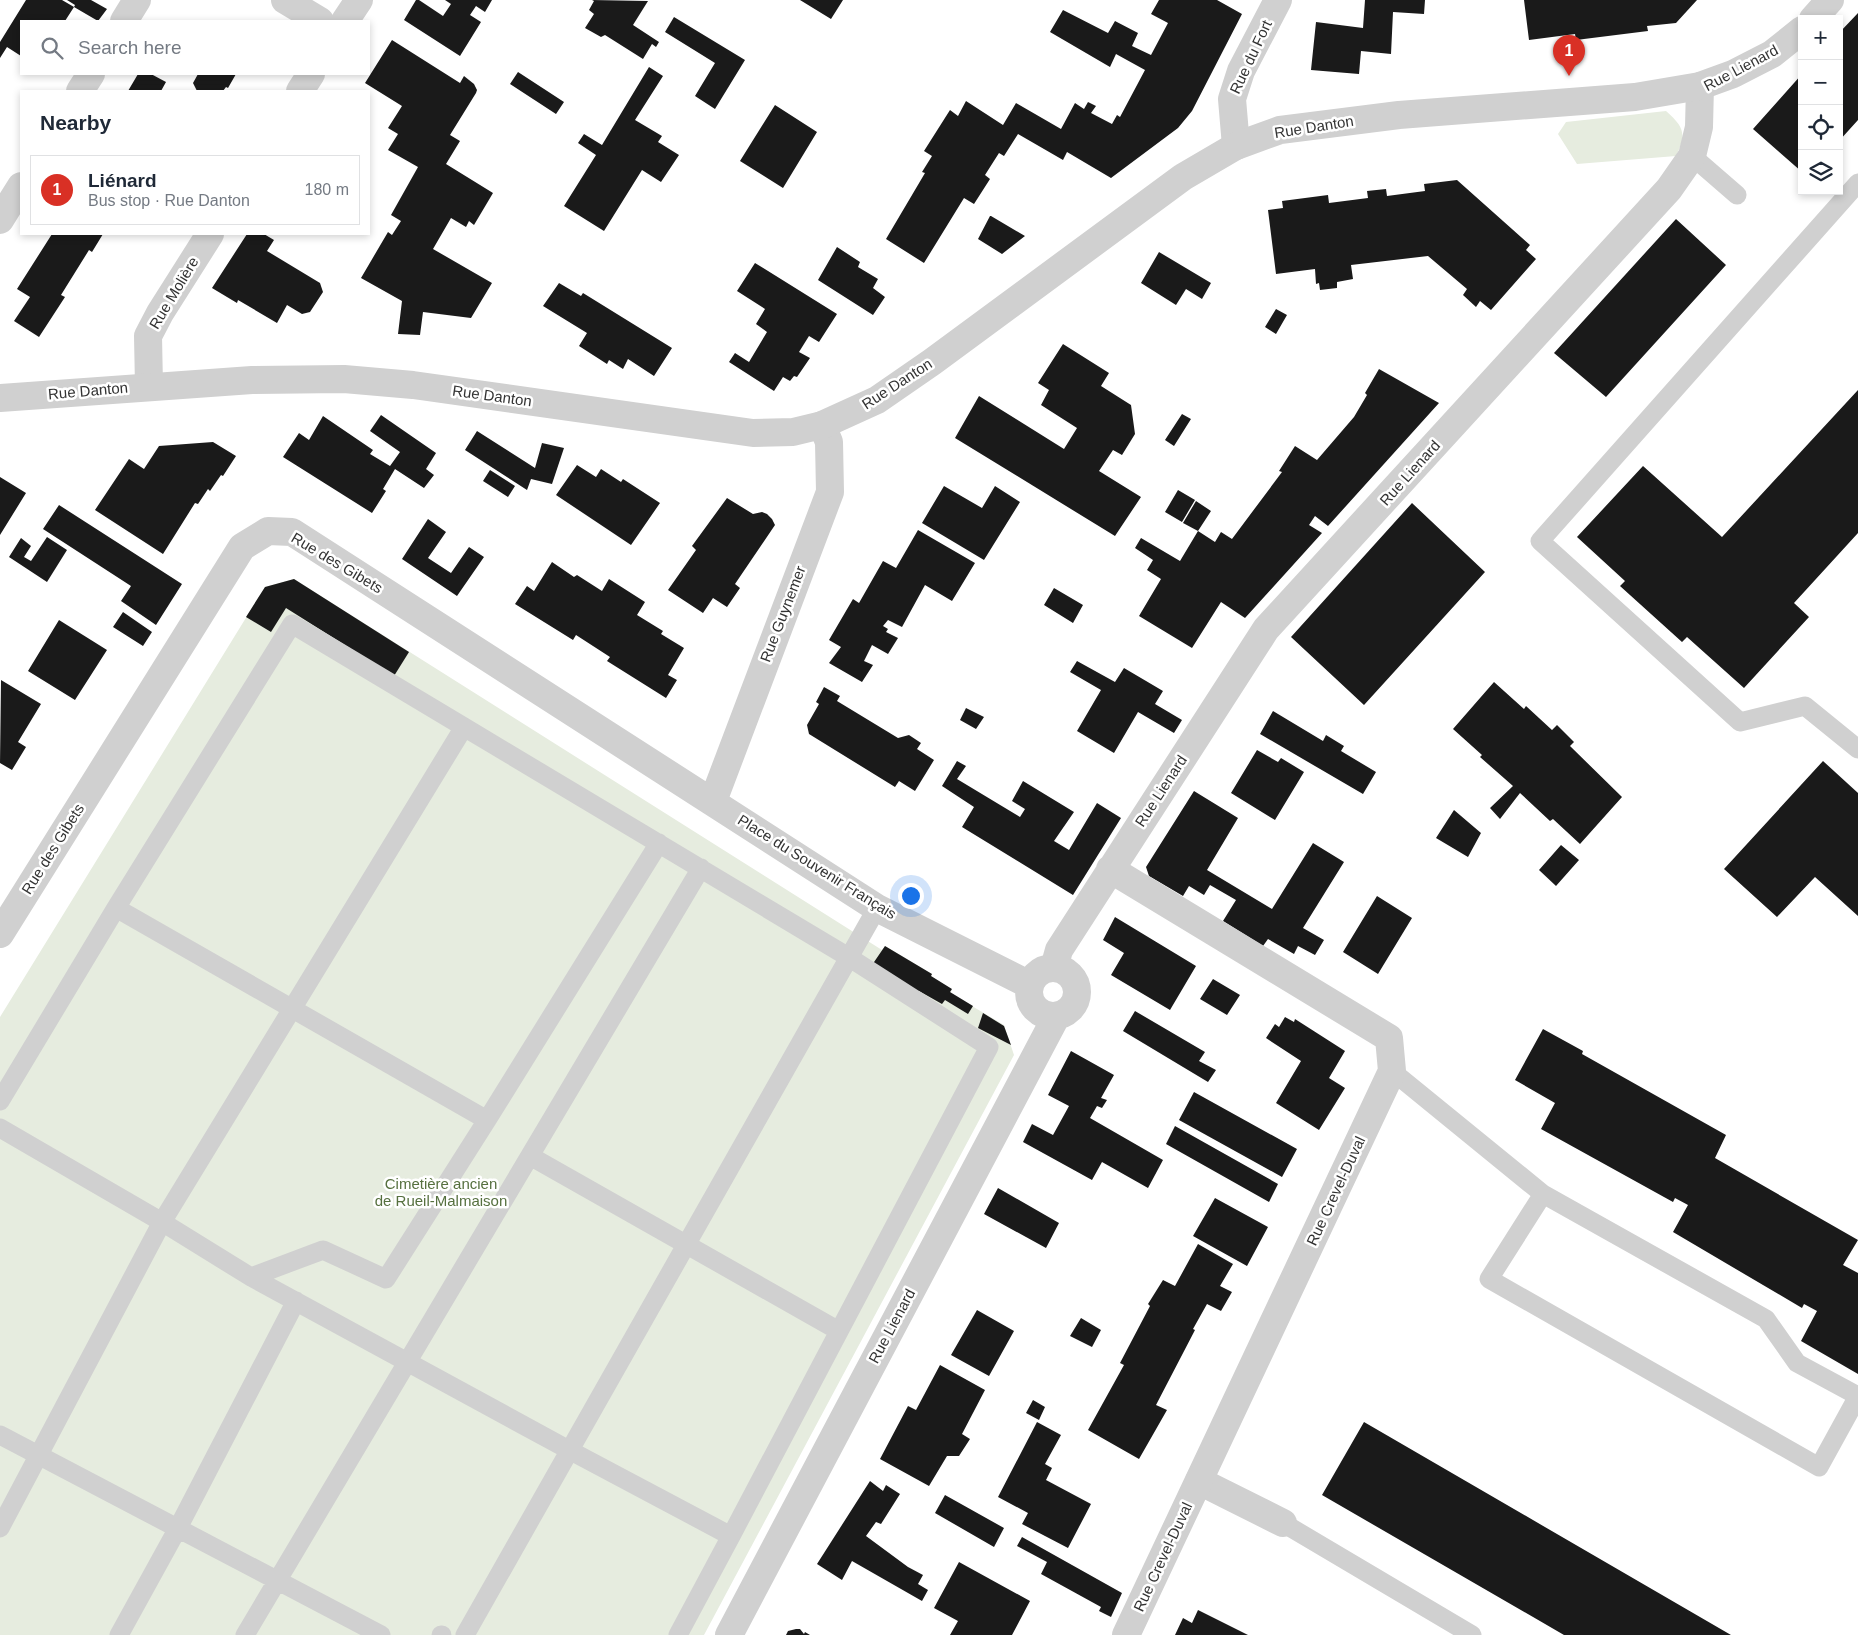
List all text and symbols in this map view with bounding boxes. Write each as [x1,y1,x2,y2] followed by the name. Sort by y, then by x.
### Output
[1798,15,1843,195] map controls
[1798,15,1843,60] button: +
[1226,17,1275,96] street label: Rue du Fort
[20,20,370,75] search box
[38,34,66,62] icon: search
[1553,35,1585,76] pin: 1
[78,37,182,58] text: Search here
[1701,41,1781,94] street label: Rue Lienard
[1798,60,1843,105] button: −
[1798,105,1843,150] button: locate
[40,111,111,134] text: Nearby
[1273,112,1355,141] street label: Rue Danton
[1798,150,1843,195] button: layers
[88,170,157,191] text: Liénard
[53,181,61,198] text: 1
[305,181,349,198] text: 180 m
[88,192,250,209] text: Bus stop · Rue Danton
[145,254,202,332] street label: Rue Molière
[859,355,935,413] street label: Rue Danton
[47,379,129,402] street label: Rue Danton
[451,382,533,409] street label: Rue Danton
[1376,437,1443,509] street label: Rue Lienard
[289,529,386,596] street label: Rue des Gibets
[756,563,809,664] street label: Rue Guynemer
[1131,752,1190,830] street label: Rue Lienard
[18,800,87,897] street label: Rue des Gibets
[735,811,900,922] street label: Place du Souvenir Français
[898,883,924,909] your location
[1303,1134,1368,1248] street label: Rue Crevel-Duval
[375,1175,507,1209] park label: Cimetière ancien de Rueil-Malmaison
[865,1286,918,1366] street label: Rue Lienard
[1130,1500,1195,1614] street label: Rue Crevel-Duval

